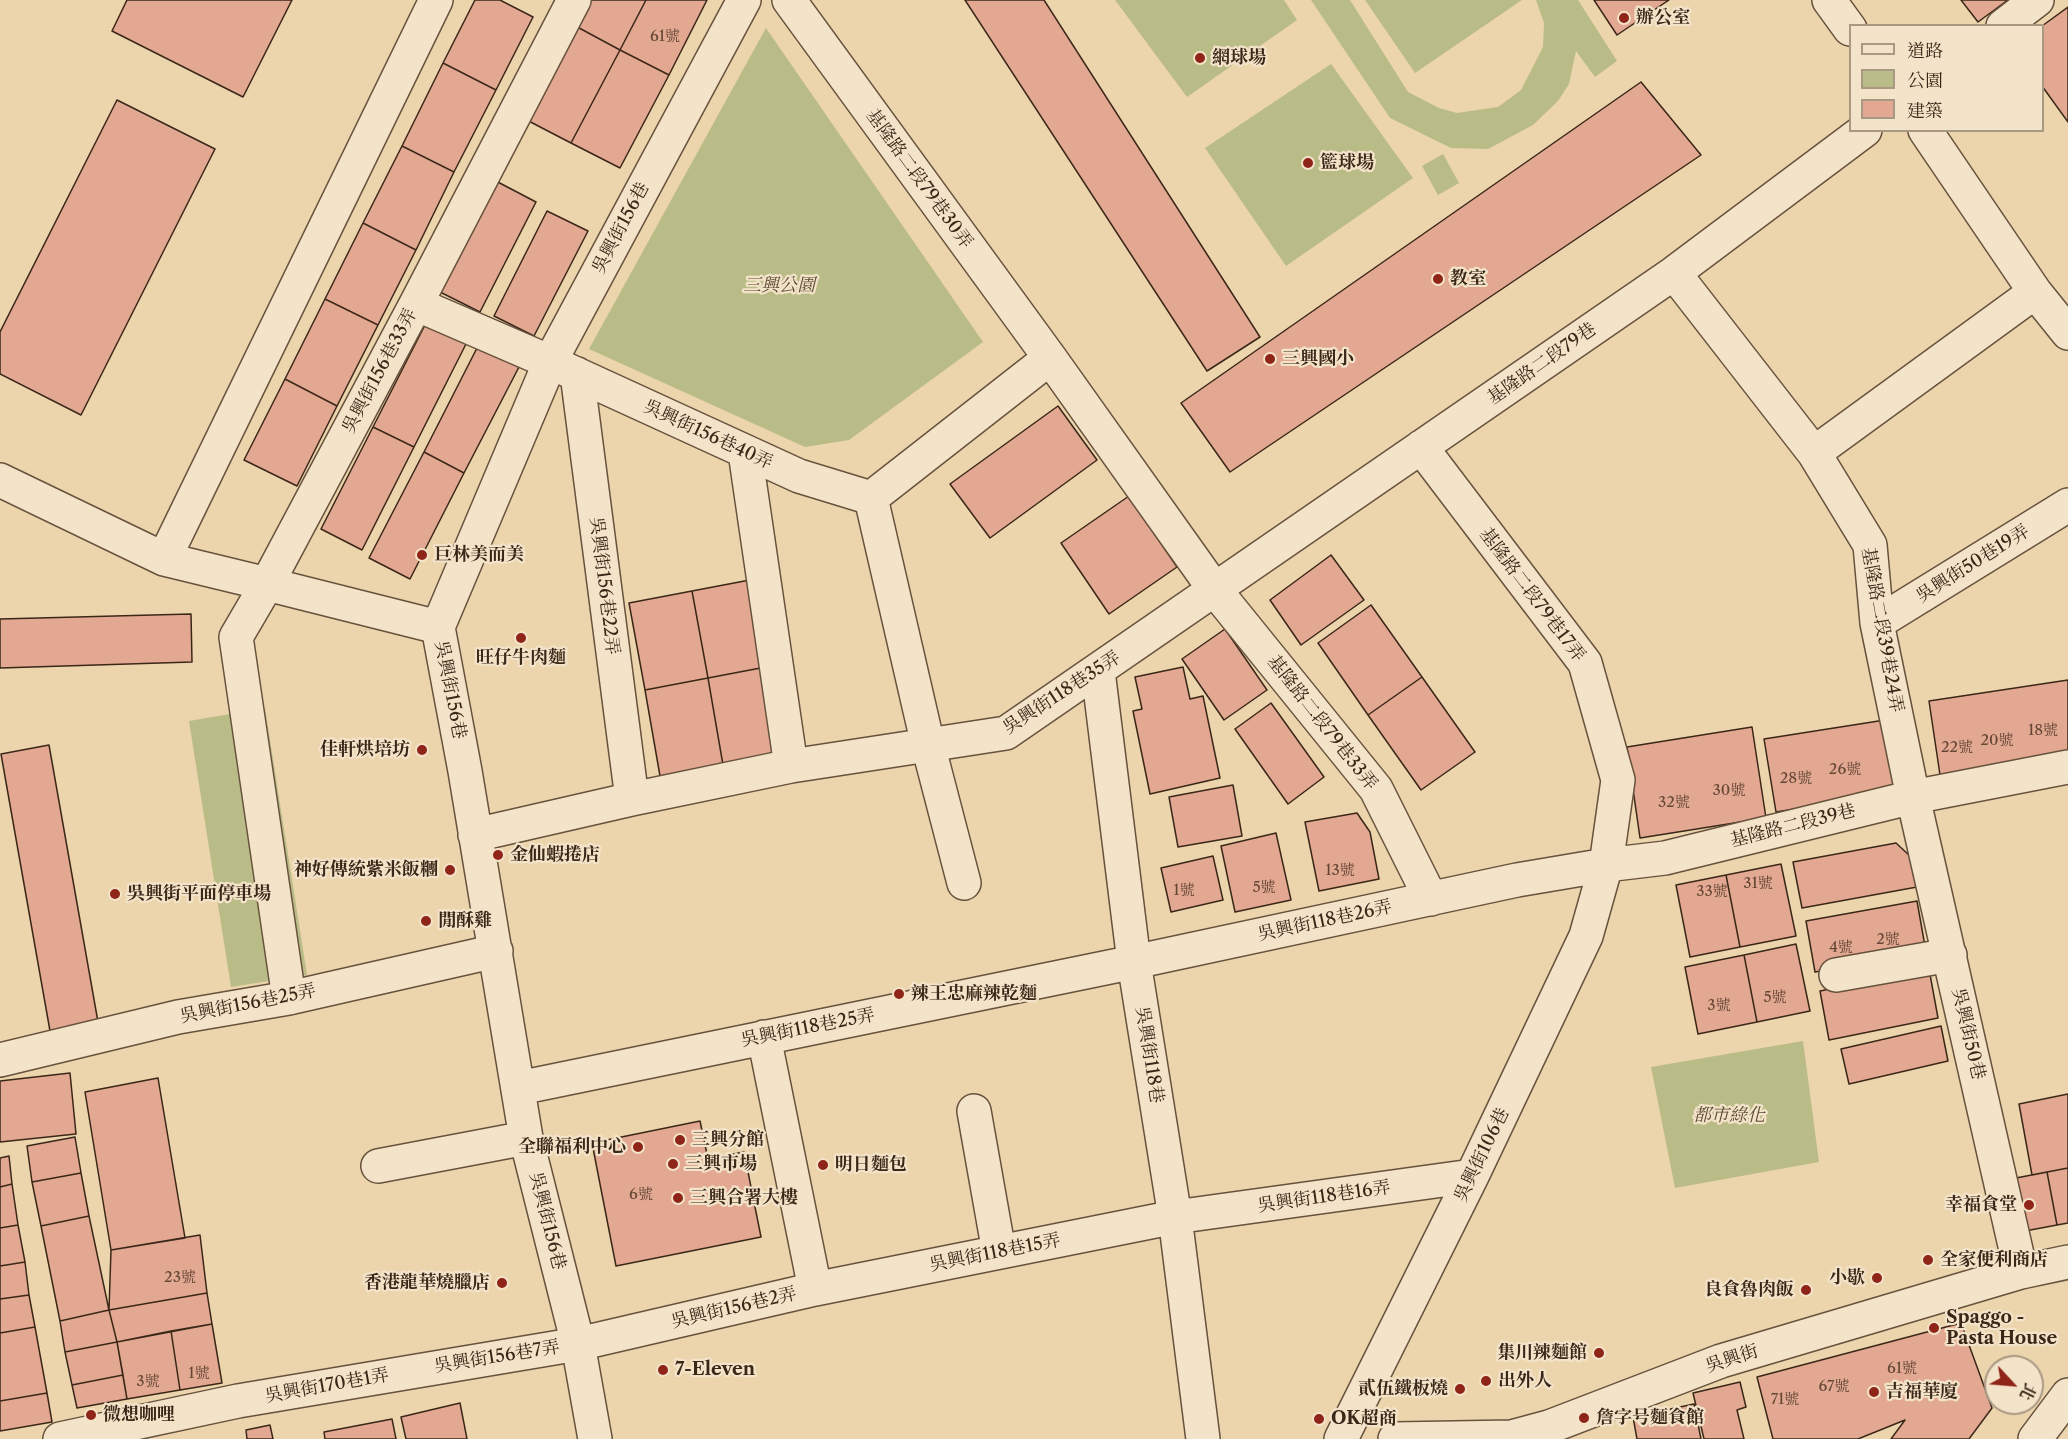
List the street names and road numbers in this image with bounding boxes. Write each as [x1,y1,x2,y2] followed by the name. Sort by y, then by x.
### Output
[861,105,977,253] street label: 基隆路二段79巷30弄
[588,179,654,277] street label: 吳興街156巷
[338,305,422,437] street label: 吳興街156巷33弄
[1484,319,1600,409] street label: 基隆路二段79巷
[640,396,776,474] street label: 吳興街156巷40弄
[585,516,623,656] street label: 吳興街156巷22弄
[1912,521,2034,607] street label: 吳興街50巷19弄
[1475,524,1589,666] street label: 基隆路二段79巷17弄
[1857,546,1907,714] street label: 基隆路二段39巷24弄
[430,639,470,741] street label: 吳興街156巷
[999,647,1125,739] street label: 吳興街118巷35弄
[1263,651,1381,795] street label: 基隆路二段79巷33弄
[1728,800,1858,852] street label: 基隆路二段39巷
[1256,896,1394,946] street label: 吳興街118巷26弄
[178,980,318,1028] street label: 吳興街156巷25弄
[1947,986,1989,1082] street label: 吳興街50巷
[739,1004,877,1052] street label: 吳興街118巷25弄
[1131,1005,1167,1105] street label: 吳興街118巷
[1450,1105,1514,1205] street label: 吳興街106巷
[524,1170,570,1272] street label: 吳興街156巷
[1256,1177,1392,1217] street label: 吳興街118巷16弄
[928,1230,1062,1276] street label: 吳興街118巷15弄
[669,1283,799,1333] street label: 吳興街156巷2弄
[433,1336,561,1378] street label: 吳興街156巷7弄
[1703,1340,1761,1378] street label: 吳興街
[263,1364,391,1408] street label: 吳興街170巷1弄

